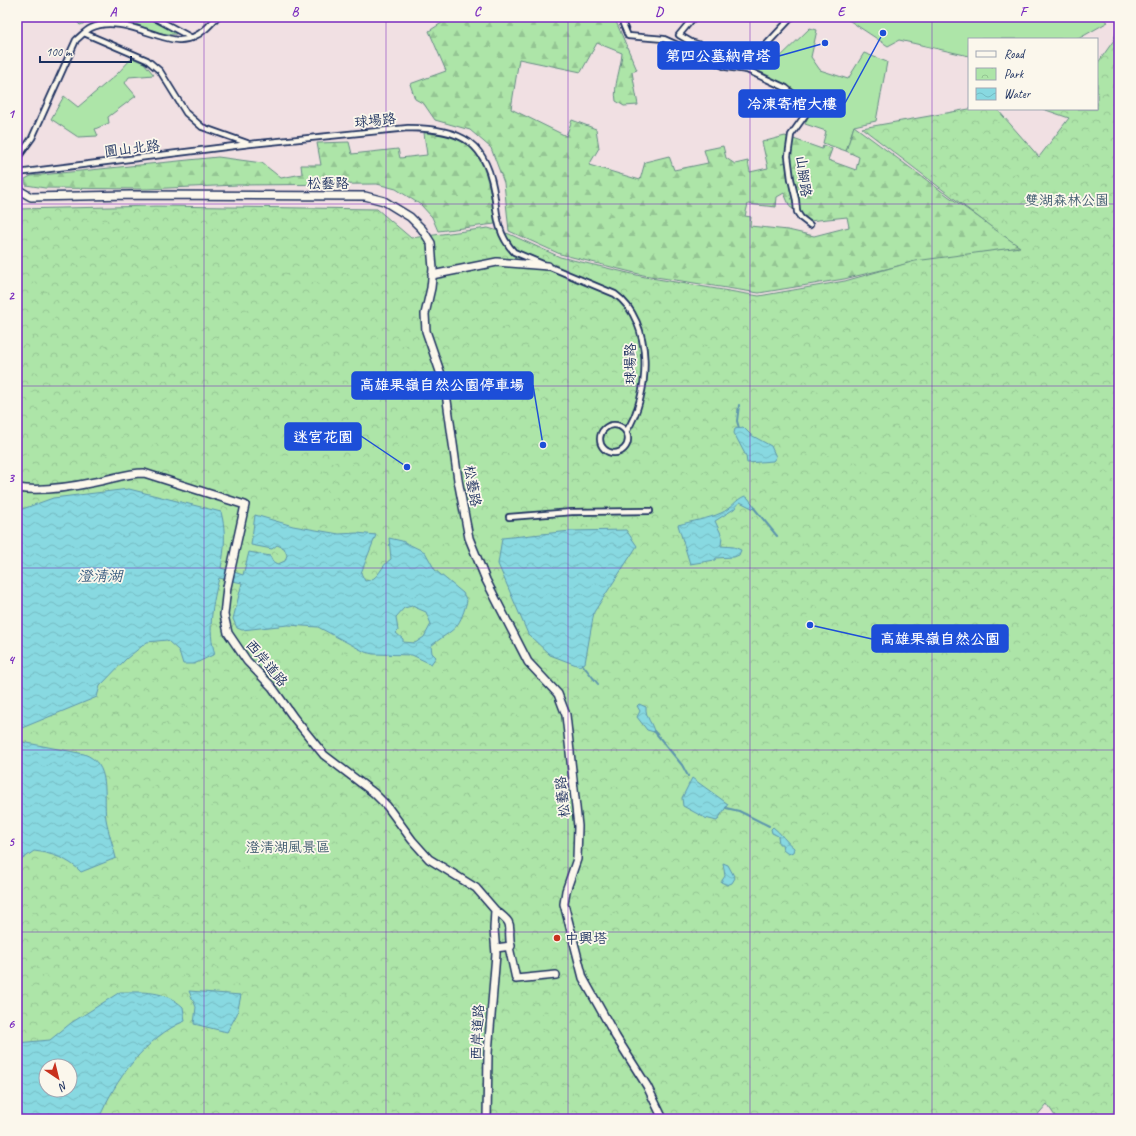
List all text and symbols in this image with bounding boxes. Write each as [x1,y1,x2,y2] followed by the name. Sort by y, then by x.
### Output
[110,4,118,20] text: A
[292,4,300,20] text: B
[474,4,482,20] text: C
[655,4,664,20] text: D
[838,4,847,20] text: E
[1020,4,1029,20] text: F
[40,38,131,64] scale bar
[968,38,1098,110] legend
[658,42,779,69] callout: 第四公墓納骨塔
[46,44,73,60] text: 100 m
[1004,46,1026,62] text: Road
[665,47,771,66] text: 第四公墓納骨塔
[1004,66,1025,82] text: Park
[1004,86,1032,102] text: Water
[739,90,845,117] callout: 冷凍寄棺大樓
[747,95,837,114] text: 冷凍寄棺大樓
[8,106,16,122] text: 1
[353,110,397,131] street label: 球場路
[103,137,161,160] street label: 圓山北路
[792,154,815,198] street label: 山腳路
[307,175,349,192] street label: 松藝路
[1025,192,1109,209] park label: 雙湖森林公園
[8,288,15,304] text: 2
[622,343,639,385] street label: 球場路
[352,372,533,399] callout: 高雄果嶺自然公園停車場
[359,376,525,395] text: 高雄果嶺自然公園停車場
[285,423,361,450] callout: 迷宮花園
[293,428,353,447] text: 迷宮花園
[460,464,485,508] street label: 松藝路
[8,470,15,486] text: 3
[77,567,124,586] water label: 澄清湖
[872,625,1008,652] callout: 高雄果嶺自然公園
[880,630,1000,649] text: 高雄果嶺自然公園
[242,636,291,690] street label: 西岸道路
[8,652,16,668] text: 4
[552,775,573,819] street label: 松藝路
[8,834,15,850] text: 5
[246,839,330,856] park label: 澄清湖風景區
[565,930,607,947] place label: 中興塔
[552,933,562,943] marker: 中興塔
[468,1004,487,1060] street label: 西岸道路
[8,1016,15,1032] text: 6
[38,1058,78,1098] north arrow
[55,1079,71,1095] text: N

